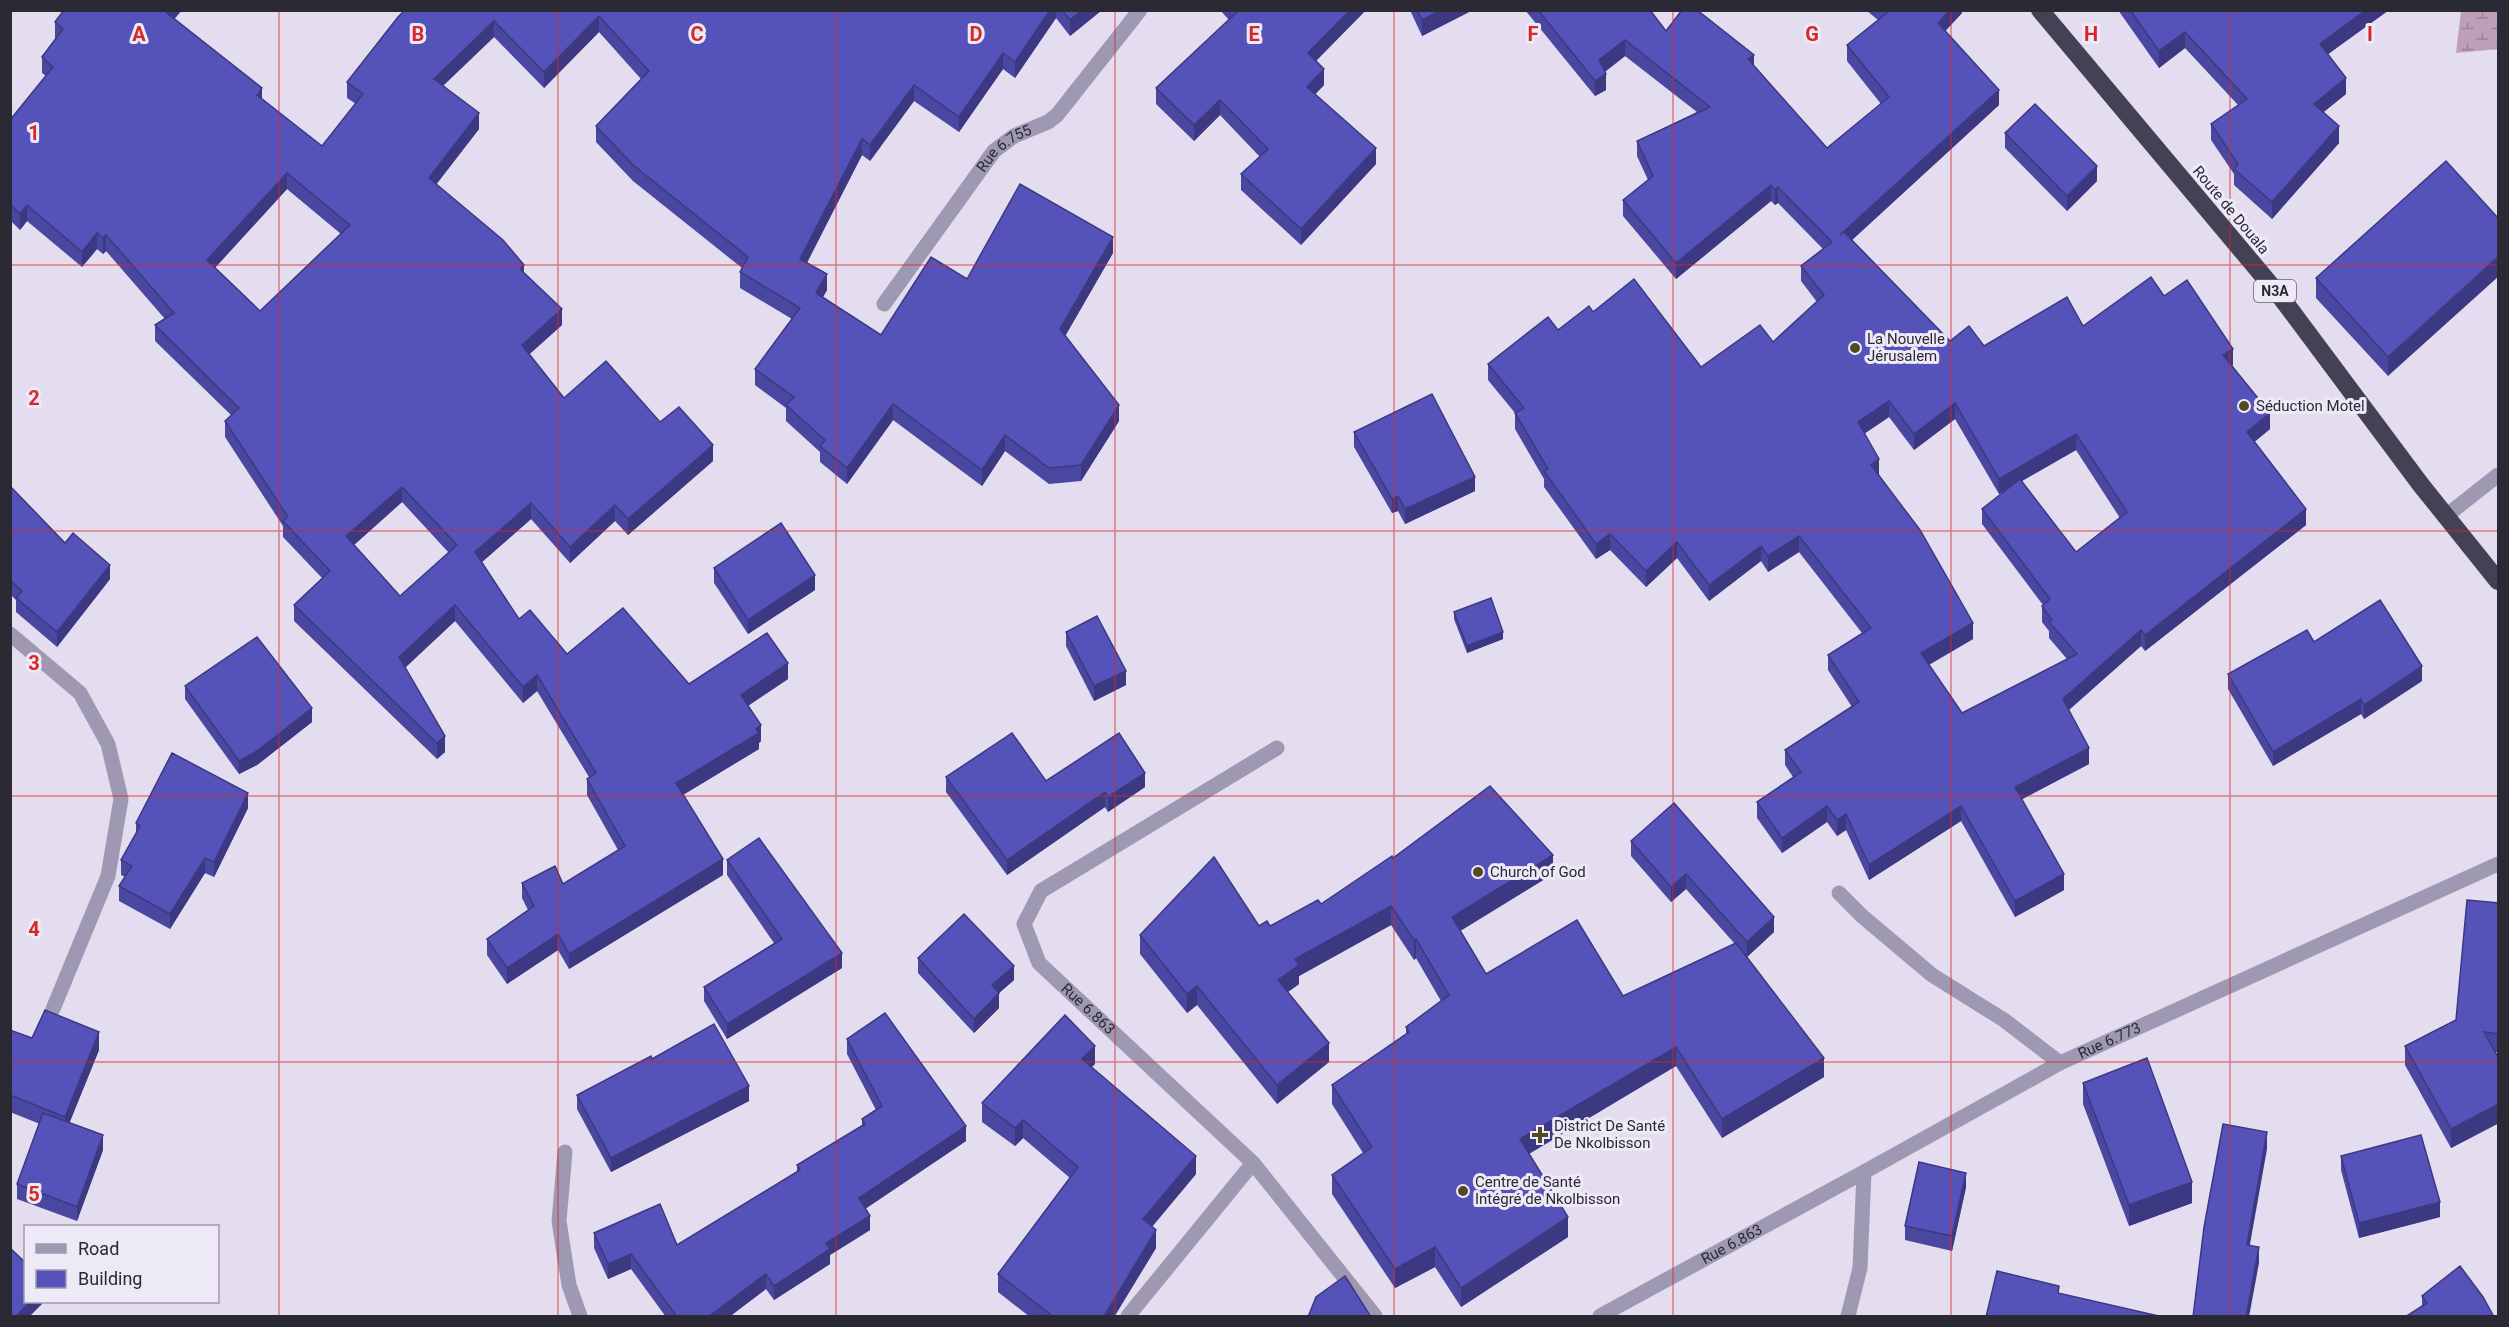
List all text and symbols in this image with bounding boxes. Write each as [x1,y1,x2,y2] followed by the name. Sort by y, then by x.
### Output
[132,22,146,46] text: A
[412,22,424,46] text: B
[690,22,704,46] text: C
[970,22,983,46] text: D
[1248,22,1260,46] text: E
[1528,22,1539,46] text: F
[1805,22,1819,46] text: G
[2084,22,2098,46] text: H
[2367,22,2373,46] text: I
[28,121,40,145] text: 1
[973,121,1034,176] street label: Rue 6.755
[2189,162,2273,258] street label: Route de Douala
[2254,280,2296,302] road number: N3A
[1867,330,1945,365] place label: La Nouvelle Jérusalem
[1848,341,1862,355] marker: La Nouvelle Jérusalem
[28,386,40,410] text: 2
[2256,397,2365,415] place label: Séduction Motel
[2237,399,2251,413] marker: Séduction Motel
[28,651,40,675] text: 3
[1490,863,1586,881] place label: Church of God
[1471,865,1485,879] marker: Church of God
[28,917,40,941] text: 4
[1057,979,1119,1038] street label: Rue 6.863
[2075,1019,2144,1063] street label: Rue 6.773
[1554,1117,1665,1152] place label: District De Santé De Nkolbisson
[1531,1126,1549,1144] marker: District De Santé De Nkolbisson
[1475,1173,1620,1208] place label: Centre de Santé Intégré de Nkolbisson
[28,1182,40,1206] text: 5
[1456,1184,1470,1198] marker: Centre de Santé Intégré de Nkolbisson
[1698,1220,1765,1268] street label: Rue 6.863
[24,1225,219,1303] legend
[78,1238,119,1259] text: Road
[78,1268,142,1289] text: Building

